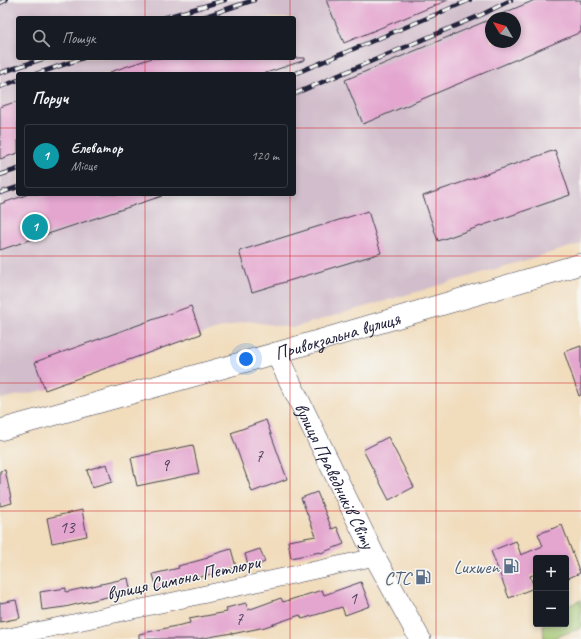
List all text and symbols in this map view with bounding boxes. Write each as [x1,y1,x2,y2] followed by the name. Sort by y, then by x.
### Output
[485,12,521,48] north arrow
[16,16,296,60] search box
[30,27,52,49] icon: search
[62,29,95,48] text: Пошук
[32,88,68,109] text: Поруч
[71,139,122,158] text: Елеватор
[43,148,49,164] text: 1
[251,148,279,164] text: 120 m
[71,158,97,174] text: Місце
[22,212,48,242] pin: 1
[272,306,404,366] street label: Привокзальна вулиця
[236,349,256,369] your location
[289,399,381,554] street label: вулиця Праведників Світу
[255,446,264,467] house number: 7
[161,455,170,476] house number: 9
[59,517,76,538] house number: 13
[105,550,264,606] street label: вулиця Симона Петлюри
[453,555,500,579] place label: Luxwen
[533,555,569,627] map controls
[533,555,569,591] button: +
[502,557,520,575] fuel station icon: Luxwen
[384,566,414,590] place label: СТС
[414,568,432,586] fuel station icon: СТС
[349,588,358,609] house number: 1
[533,591,569,627] button: −
[235,609,244,630] house number: 7

